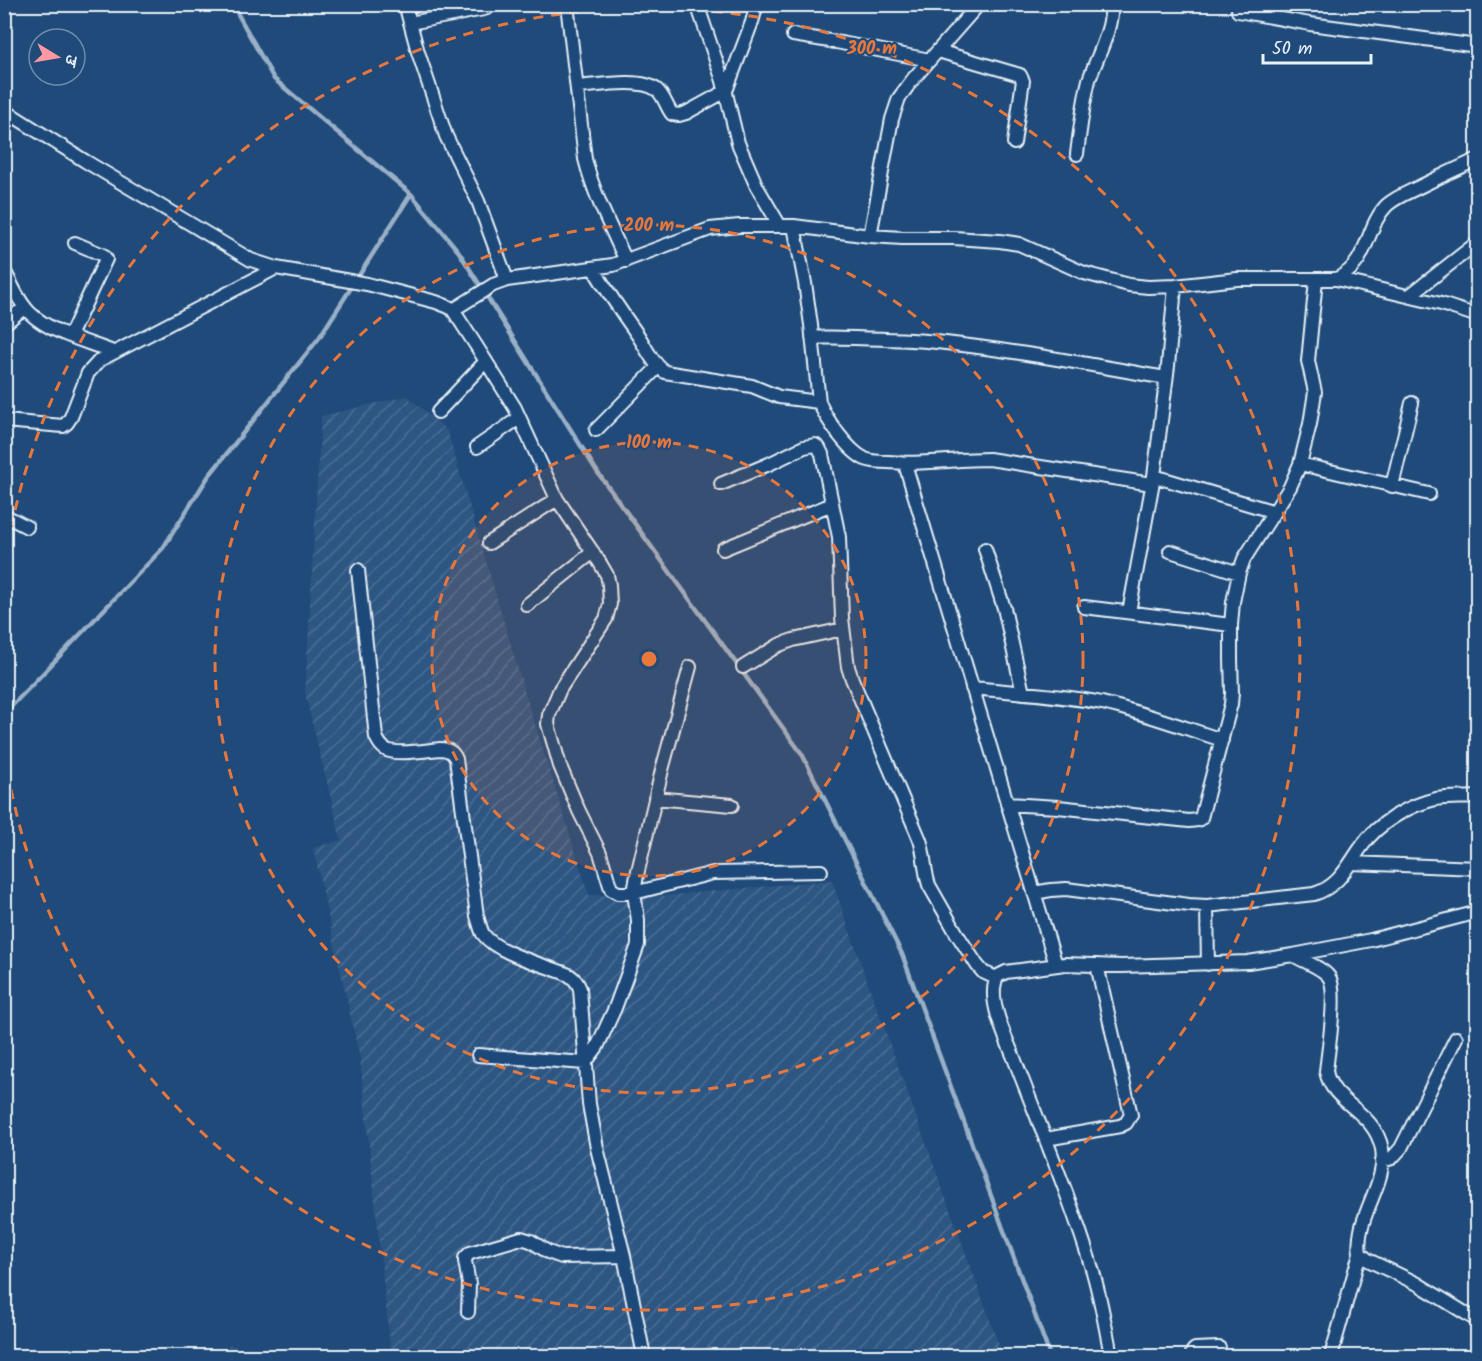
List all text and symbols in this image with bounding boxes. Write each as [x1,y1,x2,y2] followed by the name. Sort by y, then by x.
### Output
[27,27,87,87] north arrow
[1263,27,1371,65] scale bar
[846,35,897,64] text: 300 m
[1272,35,1312,64] text: 50 m
[56,52,83,70] text: उ
[624,212,675,241] text: 200 m
[626,429,672,458] text: 100 m
[639,649,659,669] centre of rings

